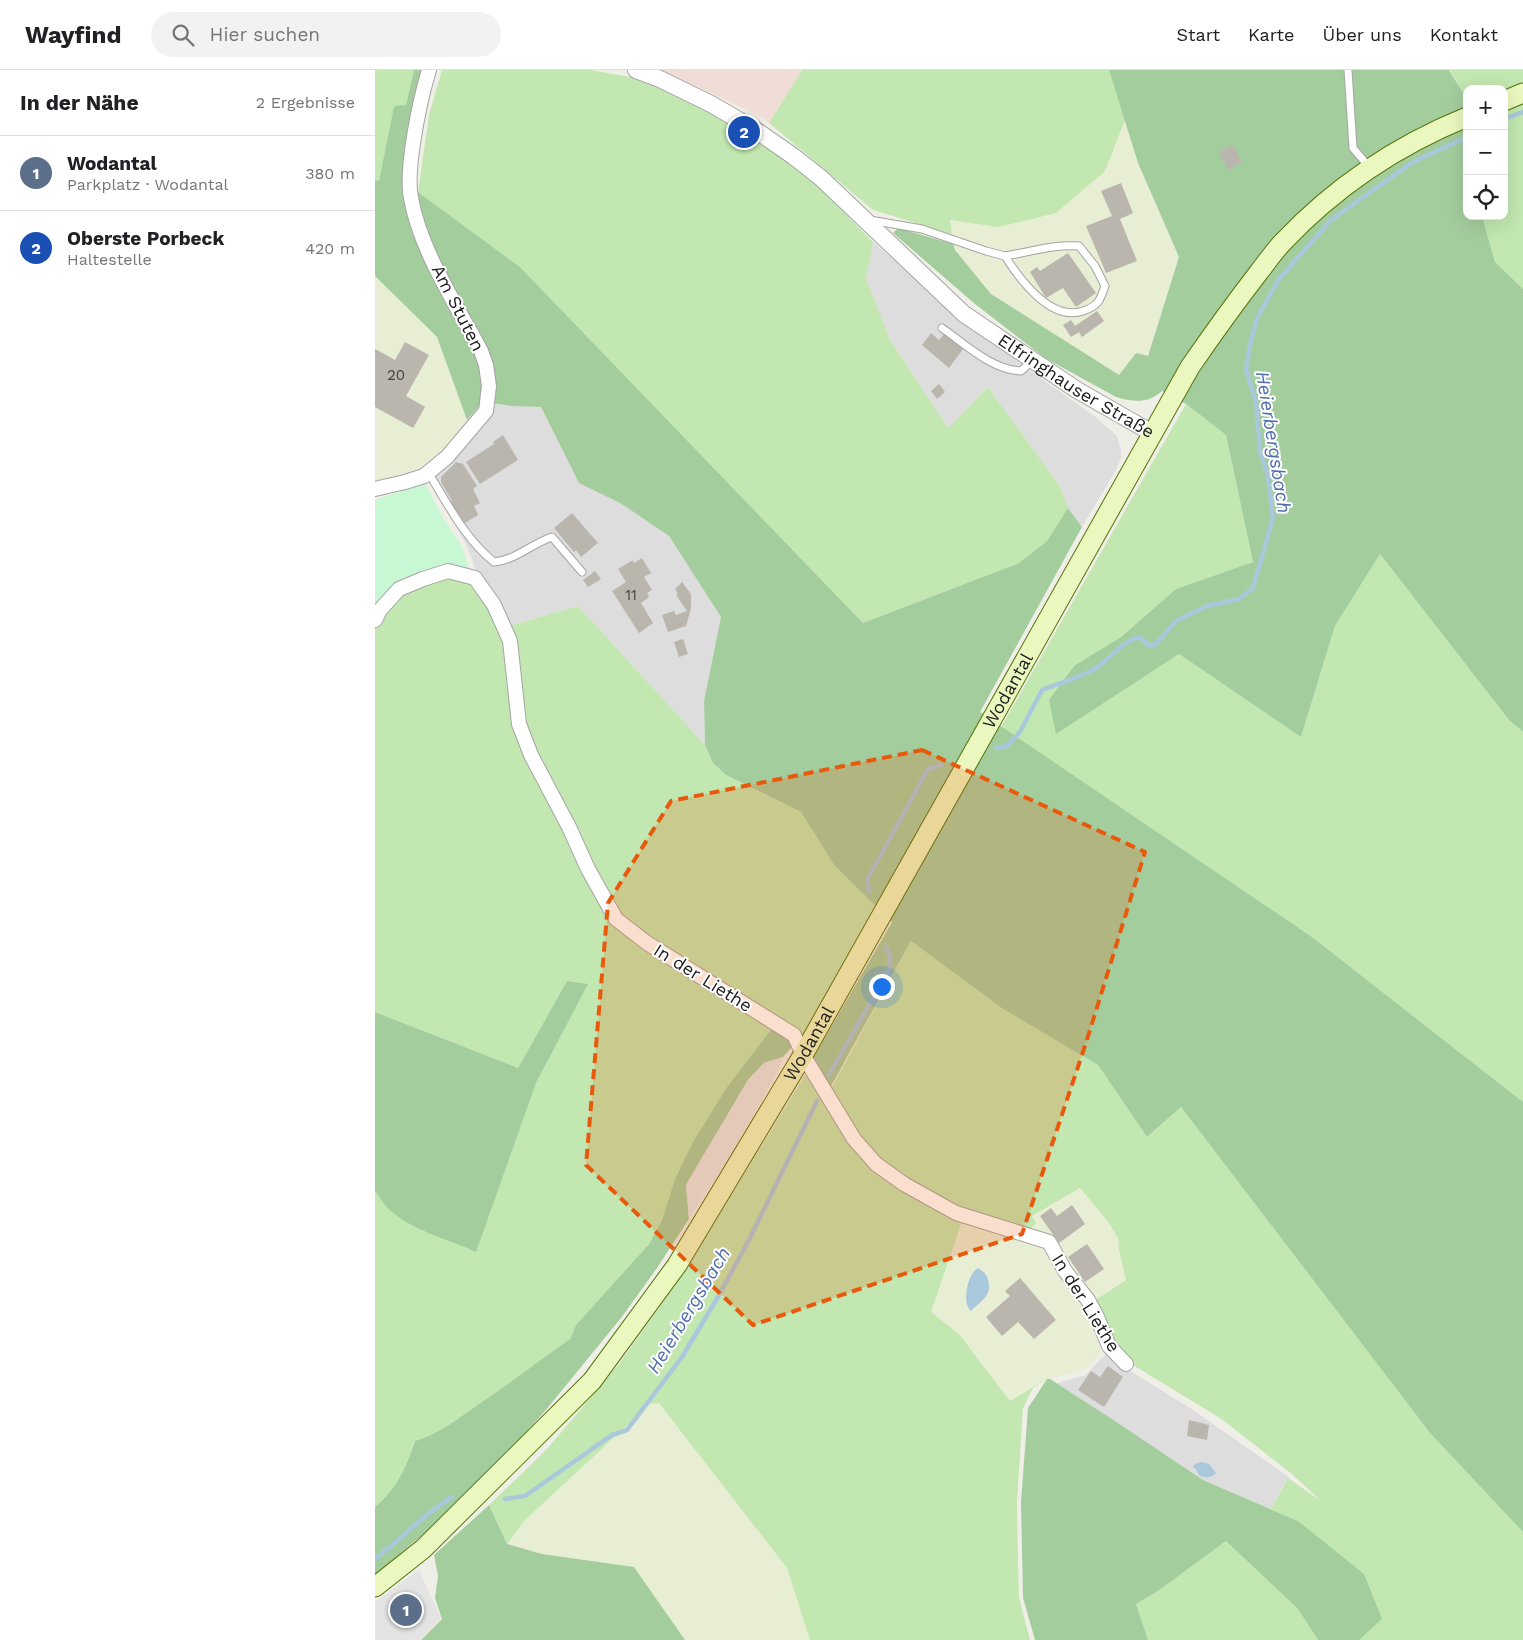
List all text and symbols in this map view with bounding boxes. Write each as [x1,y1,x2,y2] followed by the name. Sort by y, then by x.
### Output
[151,12,501,57] search box
[25,21,121,49] text: Wayfind
[169,21,197,49] icon: search
[209,23,320,46] text: Hier suchen
[1176,24,1220,45] text: Start
[1248,24,1295,45] text: Karte
[1323,24,1402,45] text: Über uns
[1430,24,1498,45] text: Kontakt
[1463,85,1508,220] map controls
[1463,85,1508,130] button: +
[20,90,139,115] text: In der Nähe
[256,93,355,112] text: 2 Ergebnisse
[728,113,760,151] pin: 2
[1463,130,1508,175] button: −
[67,152,157,175] text: Wodantal
[33,164,39,183] text: 1
[305,164,355,183] text: 380 m
[67,175,228,194] text: Parkplatz · Wodantal
[1463,175,1508,220] button: locate
[67,227,224,250] text: Oberste Porbeck
[31,239,41,258] text: 2
[305,239,355,258] text: 420 m
[67,250,152,269] text: Haltestelle
[428,261,489,355] street label: Am Stuten
[994,329,1158,442] street label: Elfringhauser Straße
[387,366,405,384] house number: 20
[1251,369,1296,515] water label: Heierbergsbach
[625,586,637,604] house number: 11
[978,649,1037,732] street label: Wodantal
[650,939,756,1016] street label: In der Liethe
[869,974,895,1000] your location
[779,1002,839,1085] street label: Wodantal
[642,1243,735,1378] water label: Heierbergsbach
[1048,1250,1125,1356] street label: In der Liethe
[390,1591,422,1629] pin: 1

